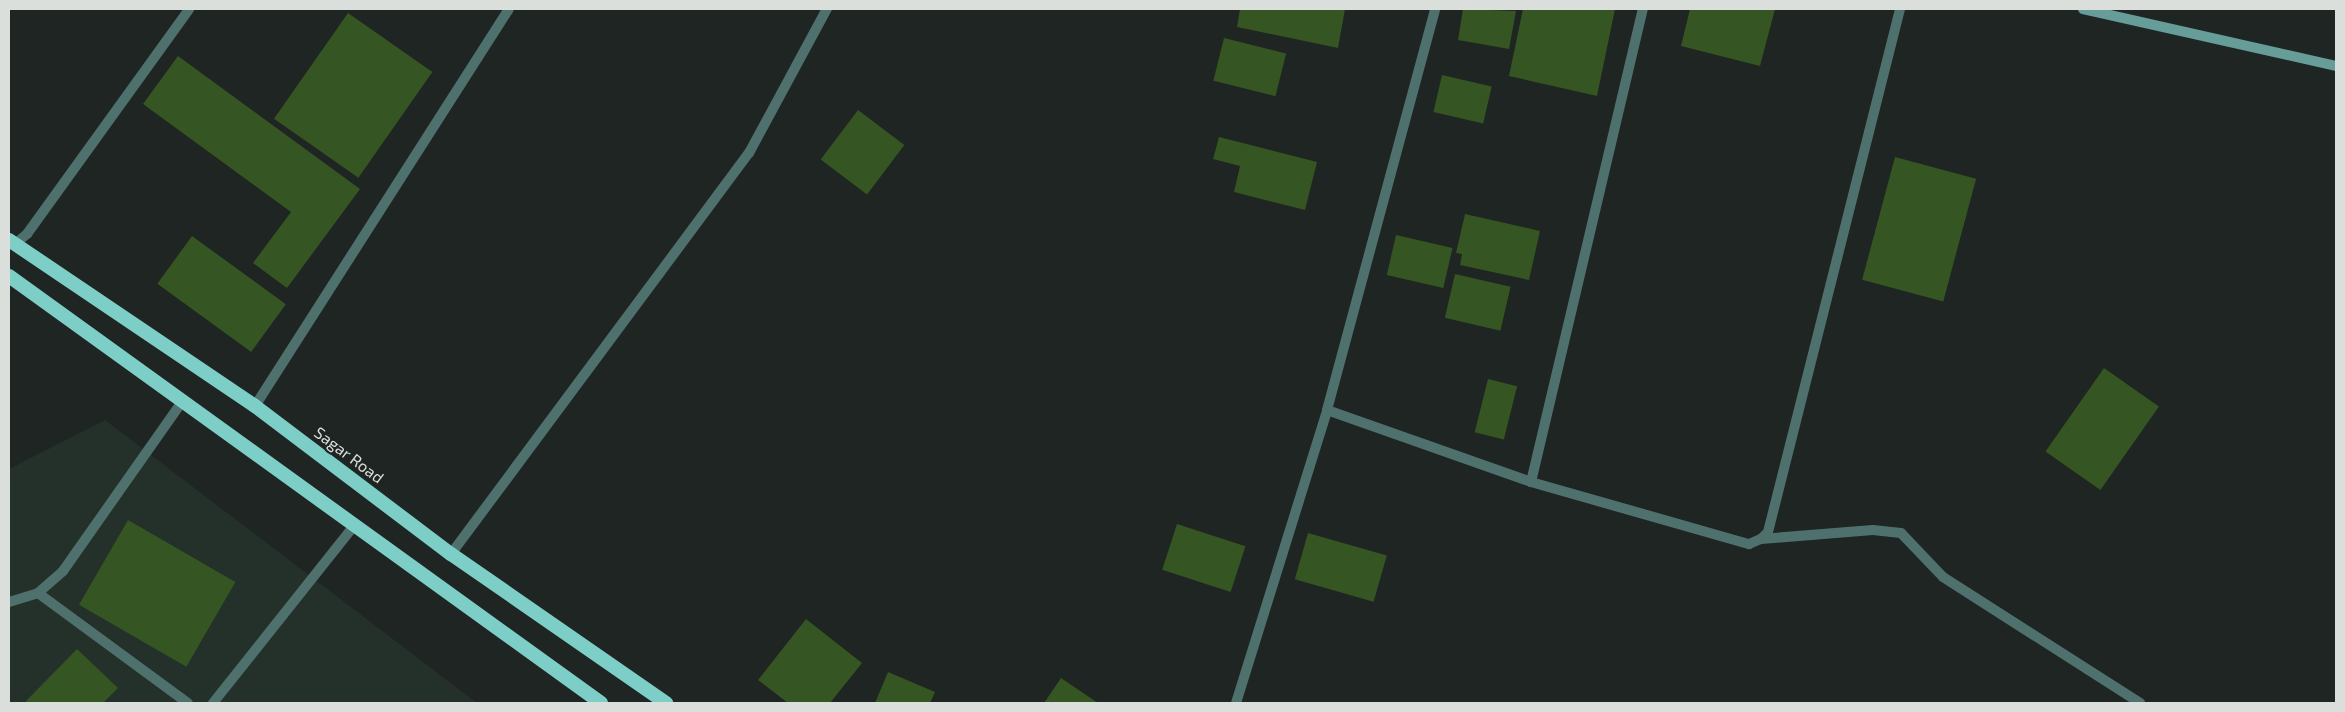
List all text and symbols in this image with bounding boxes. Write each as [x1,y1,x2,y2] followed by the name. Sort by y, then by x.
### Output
[310,423,388,487] street label: Sagar Road

